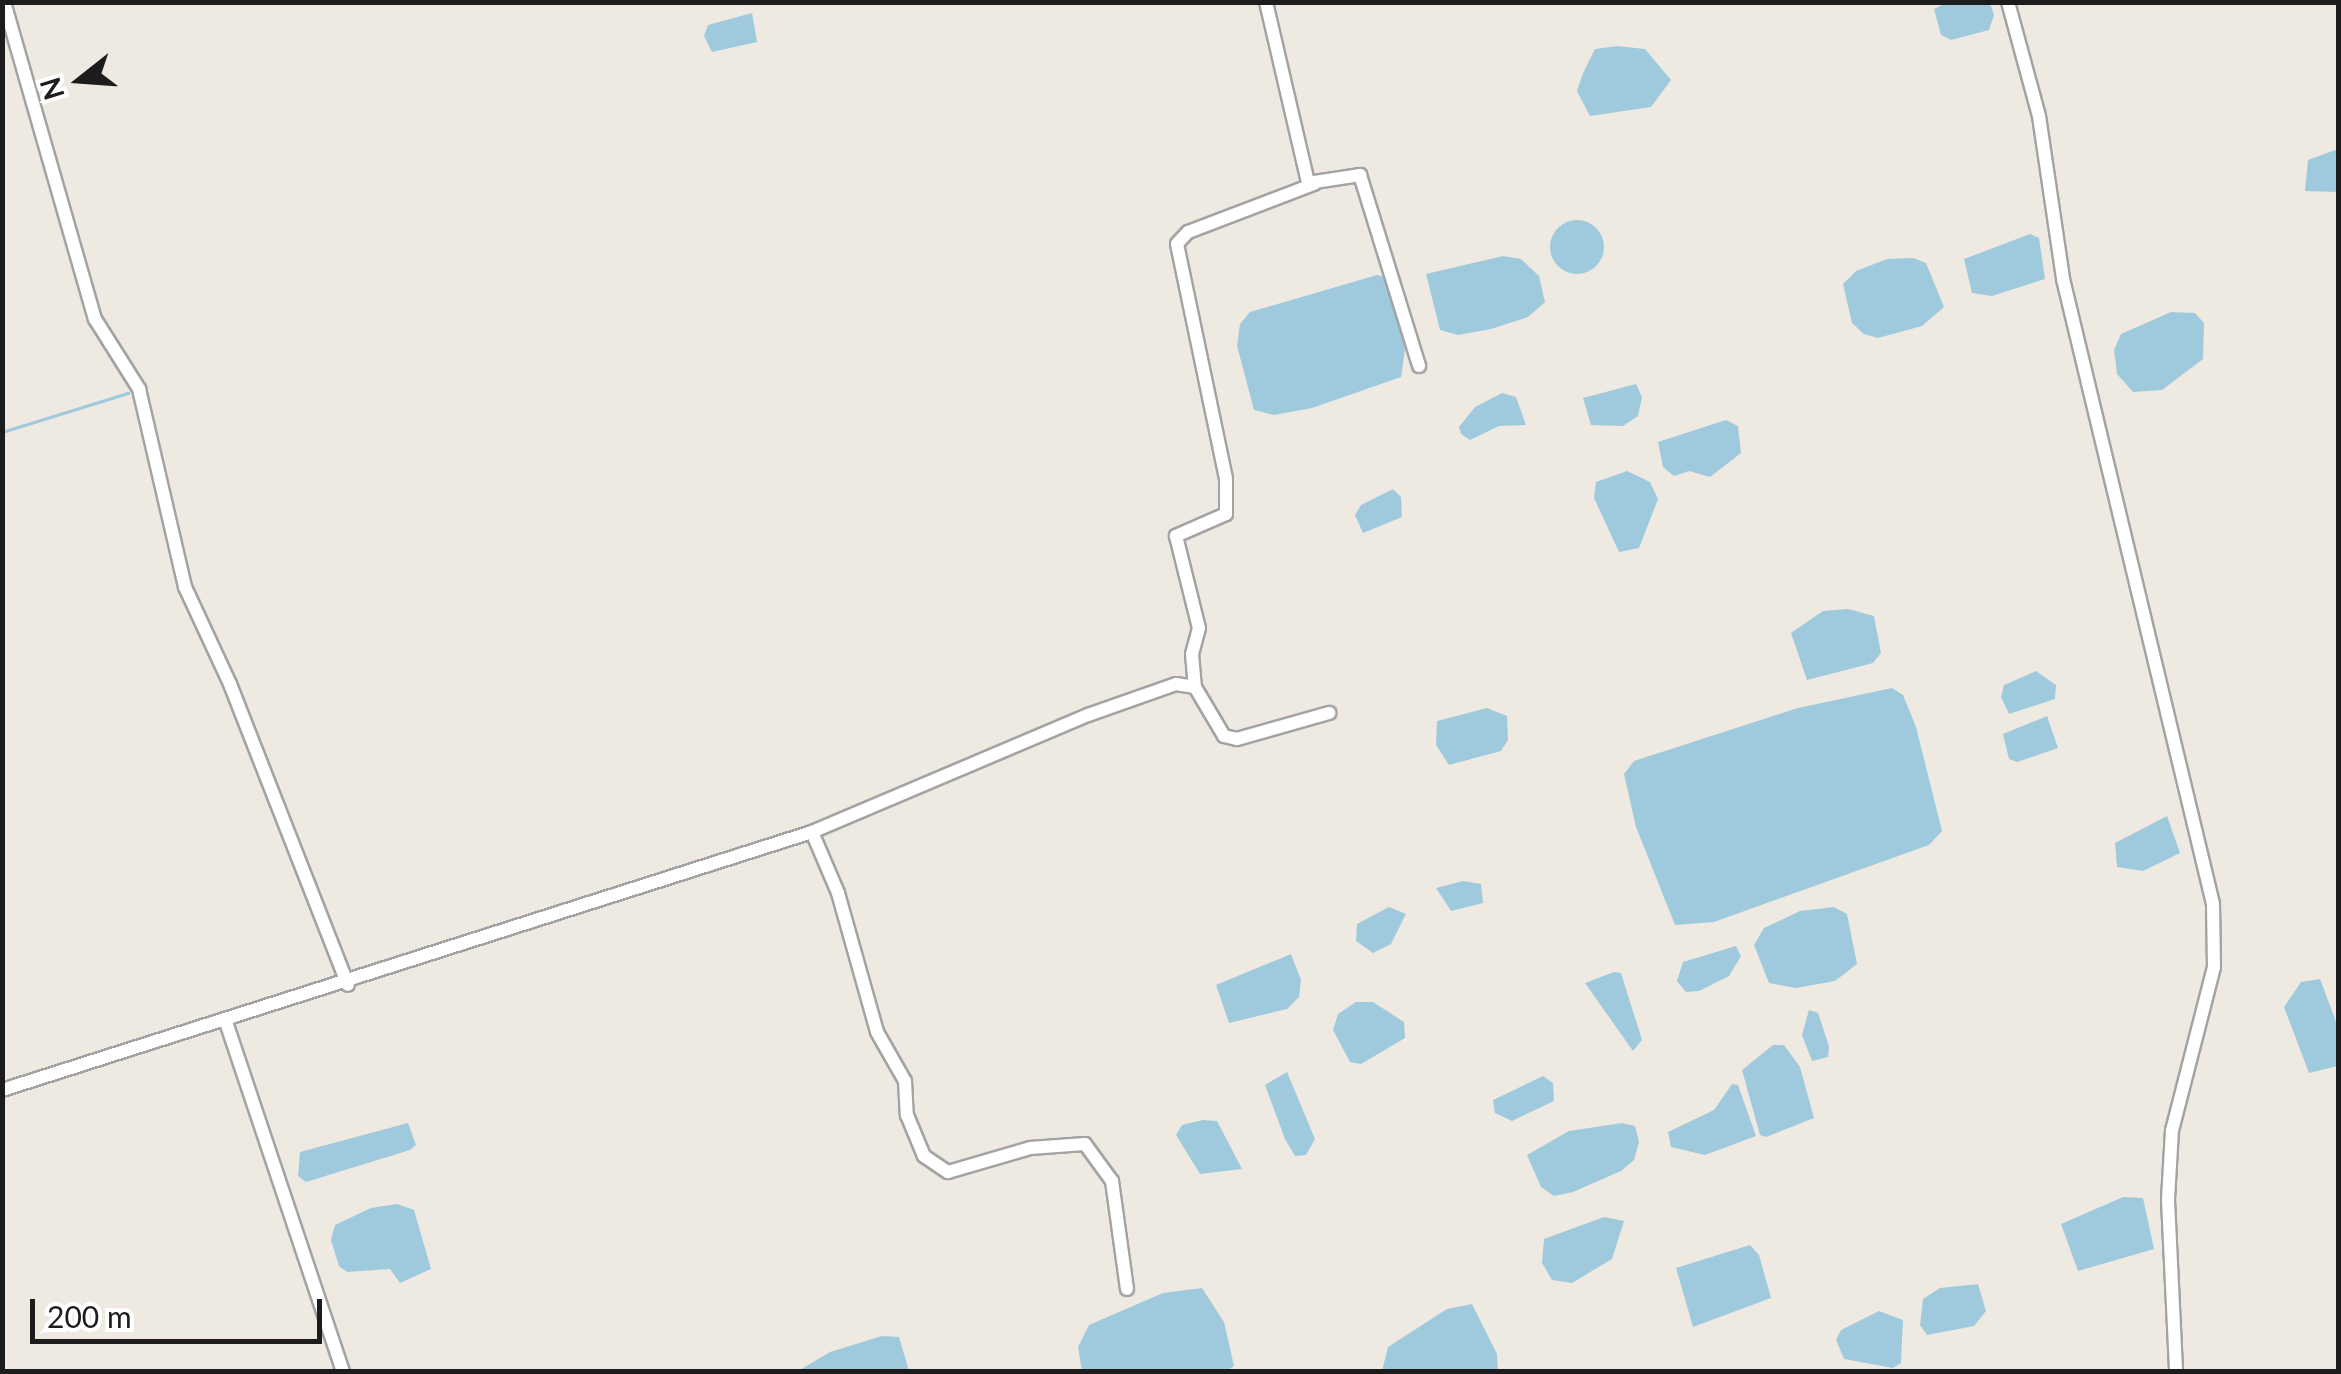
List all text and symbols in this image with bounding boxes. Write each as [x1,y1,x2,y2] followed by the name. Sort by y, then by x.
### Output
[30,30,130,130] north arrow
[32,73,71,104] text: N
[35,1279,328,1341] scale bar
[47,1298,132,1334] text: 200 m

